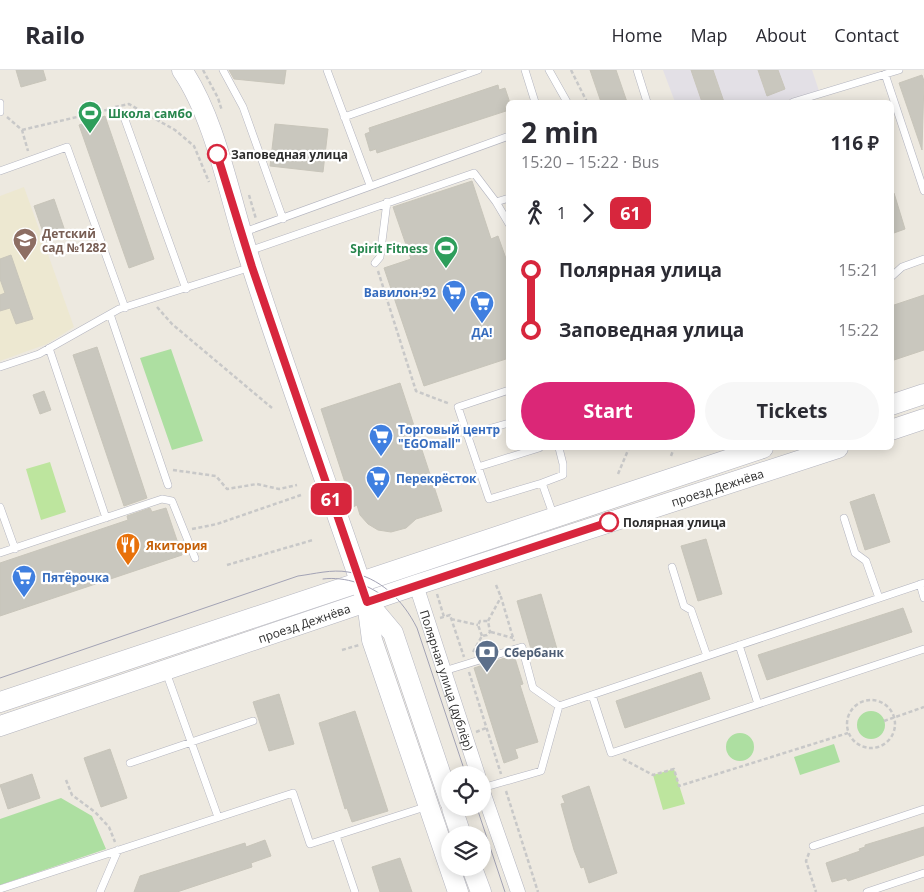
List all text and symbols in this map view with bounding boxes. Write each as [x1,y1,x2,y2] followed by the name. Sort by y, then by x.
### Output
[25,18,85,51] text: Railo
[612,23,662,47] text: Home
[690,23,728,47] text: Map
[756,23,806,47] text: About
[834,23,899,47] text: Contact
[77,100,103,134] sports icon: Школа самбо
[108,105,192,122] place label: Школа самбо
[521,113,599,151] text: 2 min
[830,130,879,156] text: 116 ₽
[207,144,227,164] marker: Заповедная улица
[231,146,348,163] place label: Заповедная улица
[521,151,659,173] text: 15:20 – 15:22 · Bus
[521,199,549,227] icon: walk
[574,199,602,227] icon: forward
[620,201,641,225] text: 61
[557,202,566,224] text: 1
[42,225,106,256] place label: Детский сад №1282
[12,227,38,261] school or university icon: Детский сад №1282
[433,235,459,269] sports icon: Spirit Fitness
[350,240,428,257] place label: Spirit Fitness
[559,257,722,283] text: Полярная улица
[838,259,879,281] text: 15:21
[441,279,467,313] supermarket icon: Вавилон-92
[364,284,436,301] place label: Вавилон-92
[469,290,495,324] supermarket icon: ДА!
[559,317,744,343] text: Заповедная улица
[838,319,879,341] text: 15:22
[472,324,492,341] place label: ДА!
[521,382,695,440] button: Start
[705,382,879,440] button: Tickets
[398,421,501,452] place label: Торговый центр "EGOmall"
[368,423,394,457] supermarket icon: Торговый центр "EGOmall"
[669,464,766,510] street label: проезд Дежнёва
[365,465,391,499] supermarket icon: Перекрёсток
[396,470,477,487] place label: Перекрёсток
[308,483,354,515] line badge: 61
[321,487,341,511] text: 61
[599,512,619,532] marker: Полярная улица
[623,514,726,531] place label: Полярная улица
[115,532,141,566] restaurant icon: Якитория
[145,537,207,554] place label: Якитория
[11,564,37,598] supermarket icon: Пятёрочка
[42,569,109,586] place label: Пятёрочка
[256,599,352,646] street label: проезд Дежнёва
[416,608,478,753] street label: Полярная улица (дублёр)
[474,639,500,673] bank icon: Сбербанк
[504,644,564,661] place label: Сбербанк
[441,766,491,876] map controls
[441,766,491,816] button: locate
[441,826,491,876] button: layers

